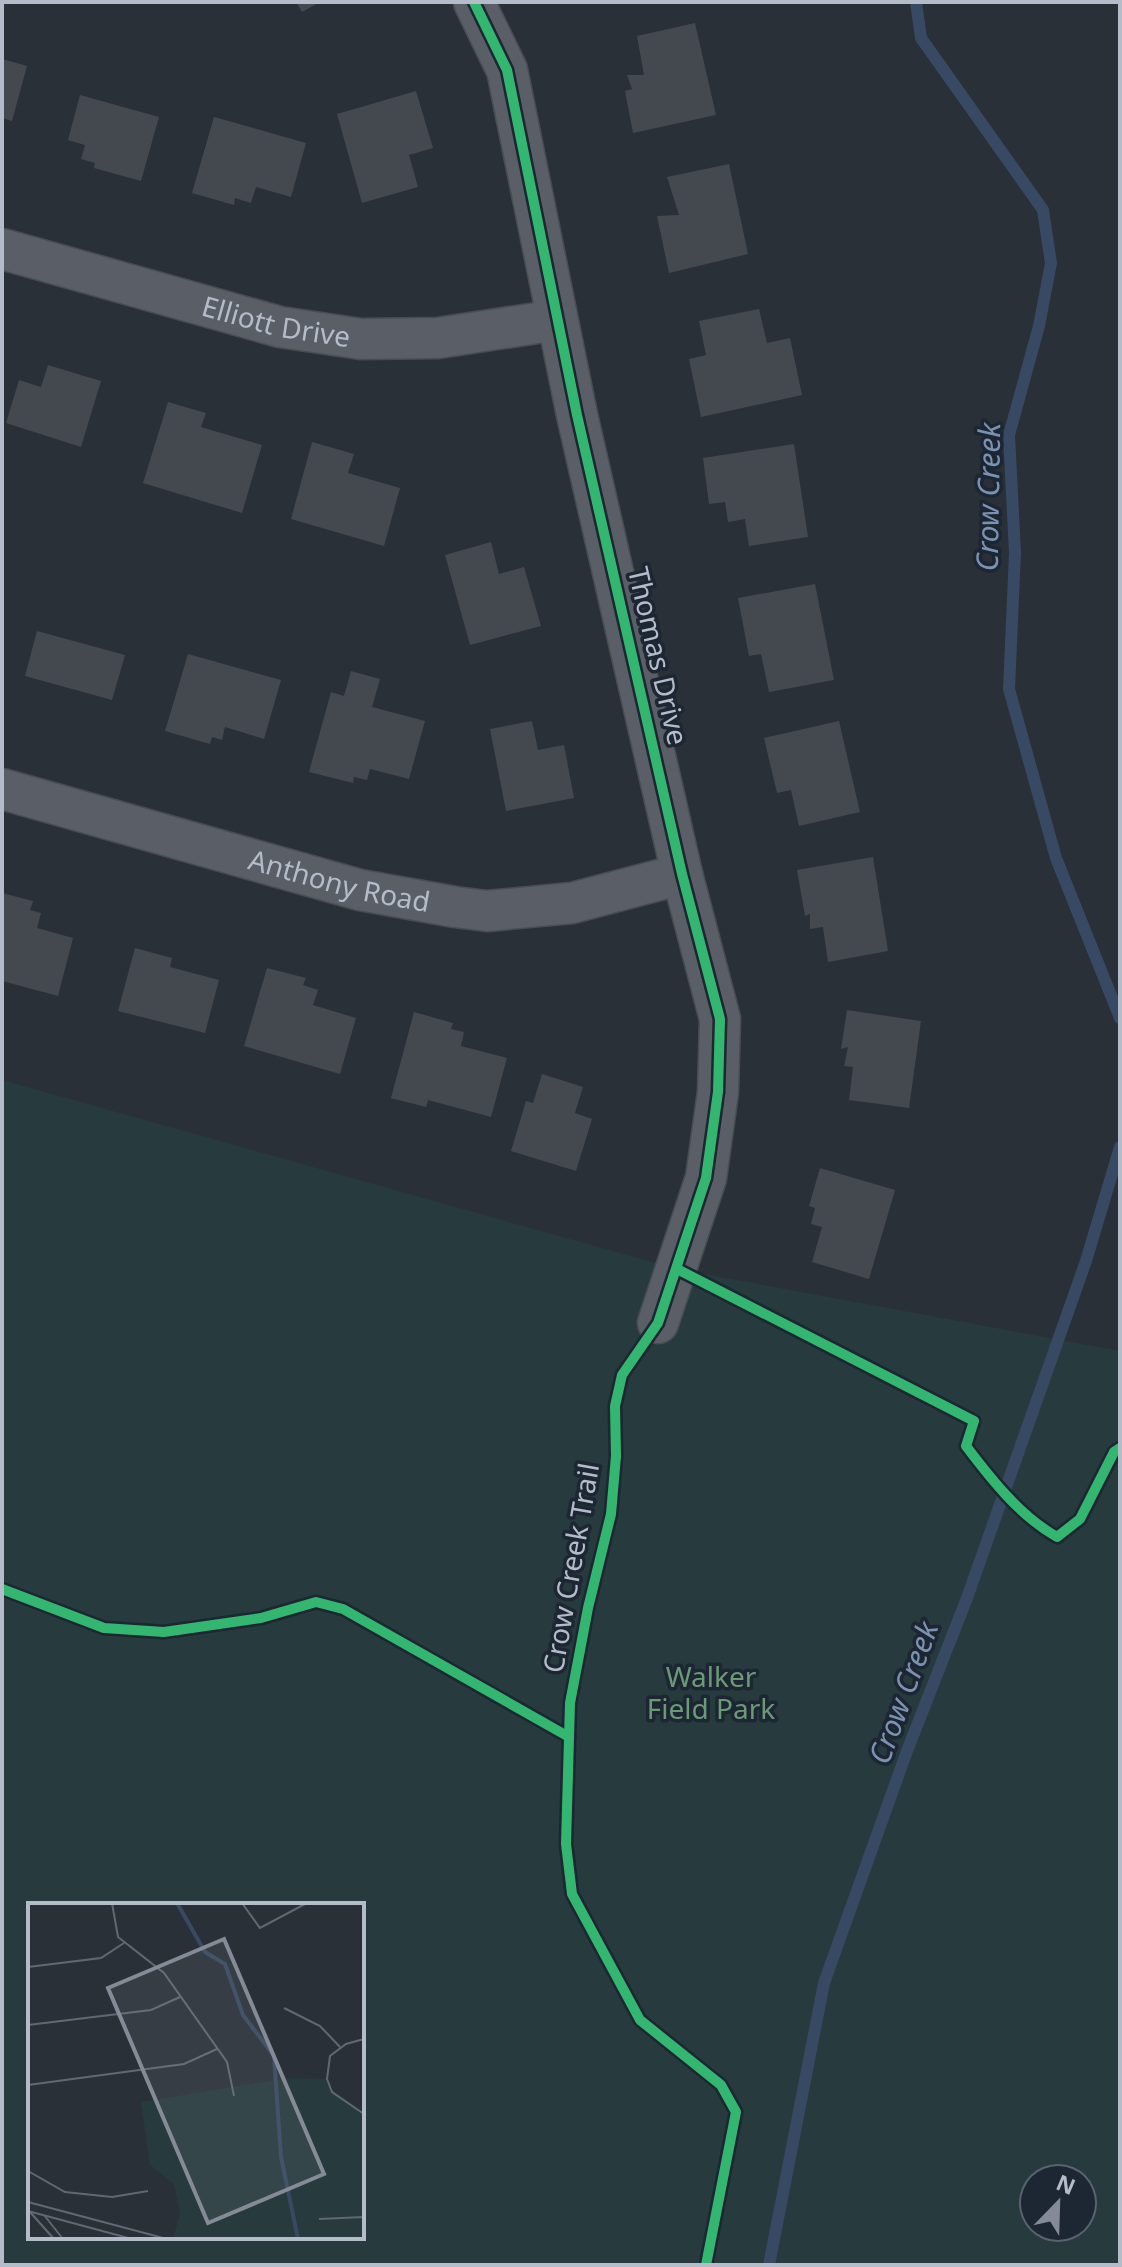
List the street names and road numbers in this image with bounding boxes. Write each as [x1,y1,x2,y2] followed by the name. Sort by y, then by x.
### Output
[198,286,353,355] street label: Elliott Drive
[620,563,698,749] street label: Thomas Drive
[245,840,433,920] street label: Anthony Road
[533,1460,607,1676] street label: Crow Creek Trail

